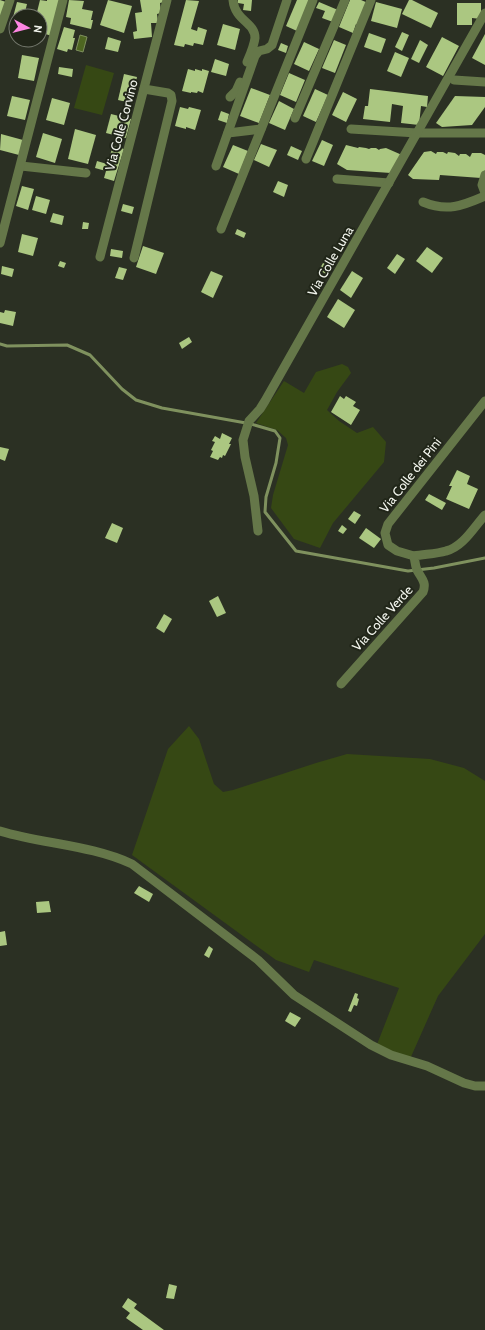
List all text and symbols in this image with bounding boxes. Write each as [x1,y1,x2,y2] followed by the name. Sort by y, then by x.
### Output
[8,8,48,48] north arrow
[31,25,45,34] text: N
[101,78,141,172] street label: Via Colle Corvino
[304,223,357,299] street label: Via Colle Luna
[376,434,444,516] street label: Via Colle dei Pini
[348,582,416,654] street label: Via Colle Verde

